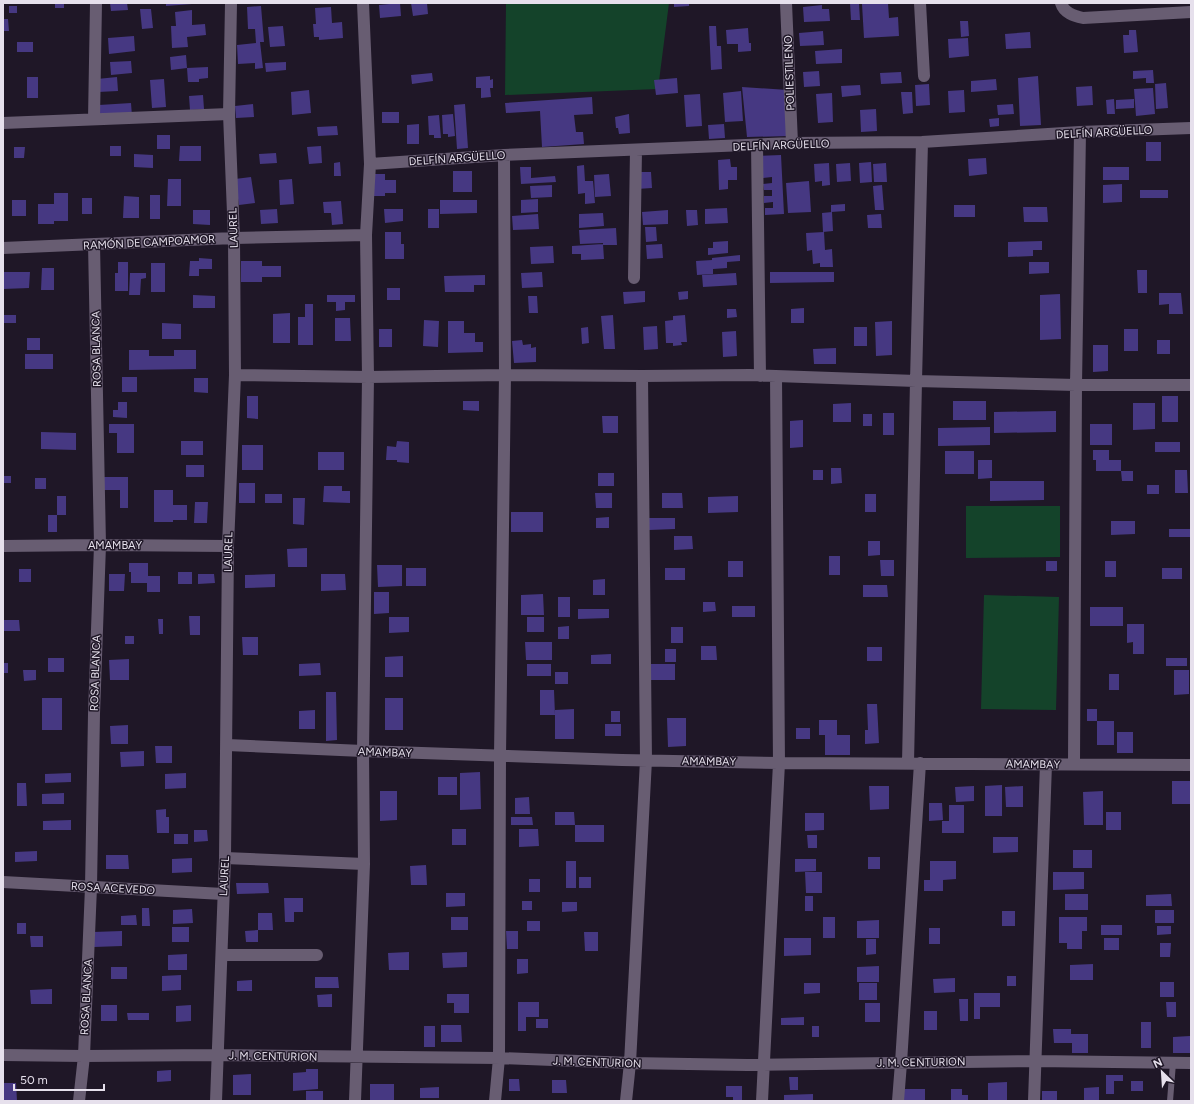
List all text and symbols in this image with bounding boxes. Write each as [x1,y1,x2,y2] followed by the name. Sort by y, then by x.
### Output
[782,35,797,111] street label: POLIESTILENO
[1055,122,1153,142] street label: DELFÍN ARGÜELLO
[732,136,830,154] street label: DELFÍN ARGÜELLO
[408,148,506,168] street label: DELFÍN ARGÜELLO
[226,207,241,248] street label: LAUREL
[83,232,215,252] street label: RAMÓN DE CAMPOAMOR
[89,310,104,387] street label: ROSA BLANCA
[222,532,235,572] street label: LAUREL
[88,539,142,552] street label: AMAMBAY
[88,634,103,711] street label: ROSA BLANCA
[358,745,413,760] street label: AMAMBAY
[682,755,737,768] street label: AMAMBAY
[1006,758,1061,771] street label: AMAMBAY
[217,855,232,896] street label: LAUREL
[71,880,156,897] street label: ROSA ACEVEDO
[78,958,95,1035] street label: ROSA BLANCA
[229,1049,317,1064] street label: J. M. CENTURION
[1142,1052,1182,1092] north arrow
[552,1054,642,1071] street label: J. M. CENTURION
[877,1055,965,1070] street label: J. M. CENTURION
[1151,1056,1165,1071] text: N
[14,1066,104,1092] scale bar
[20,1073,48,1087] text: 50 m

